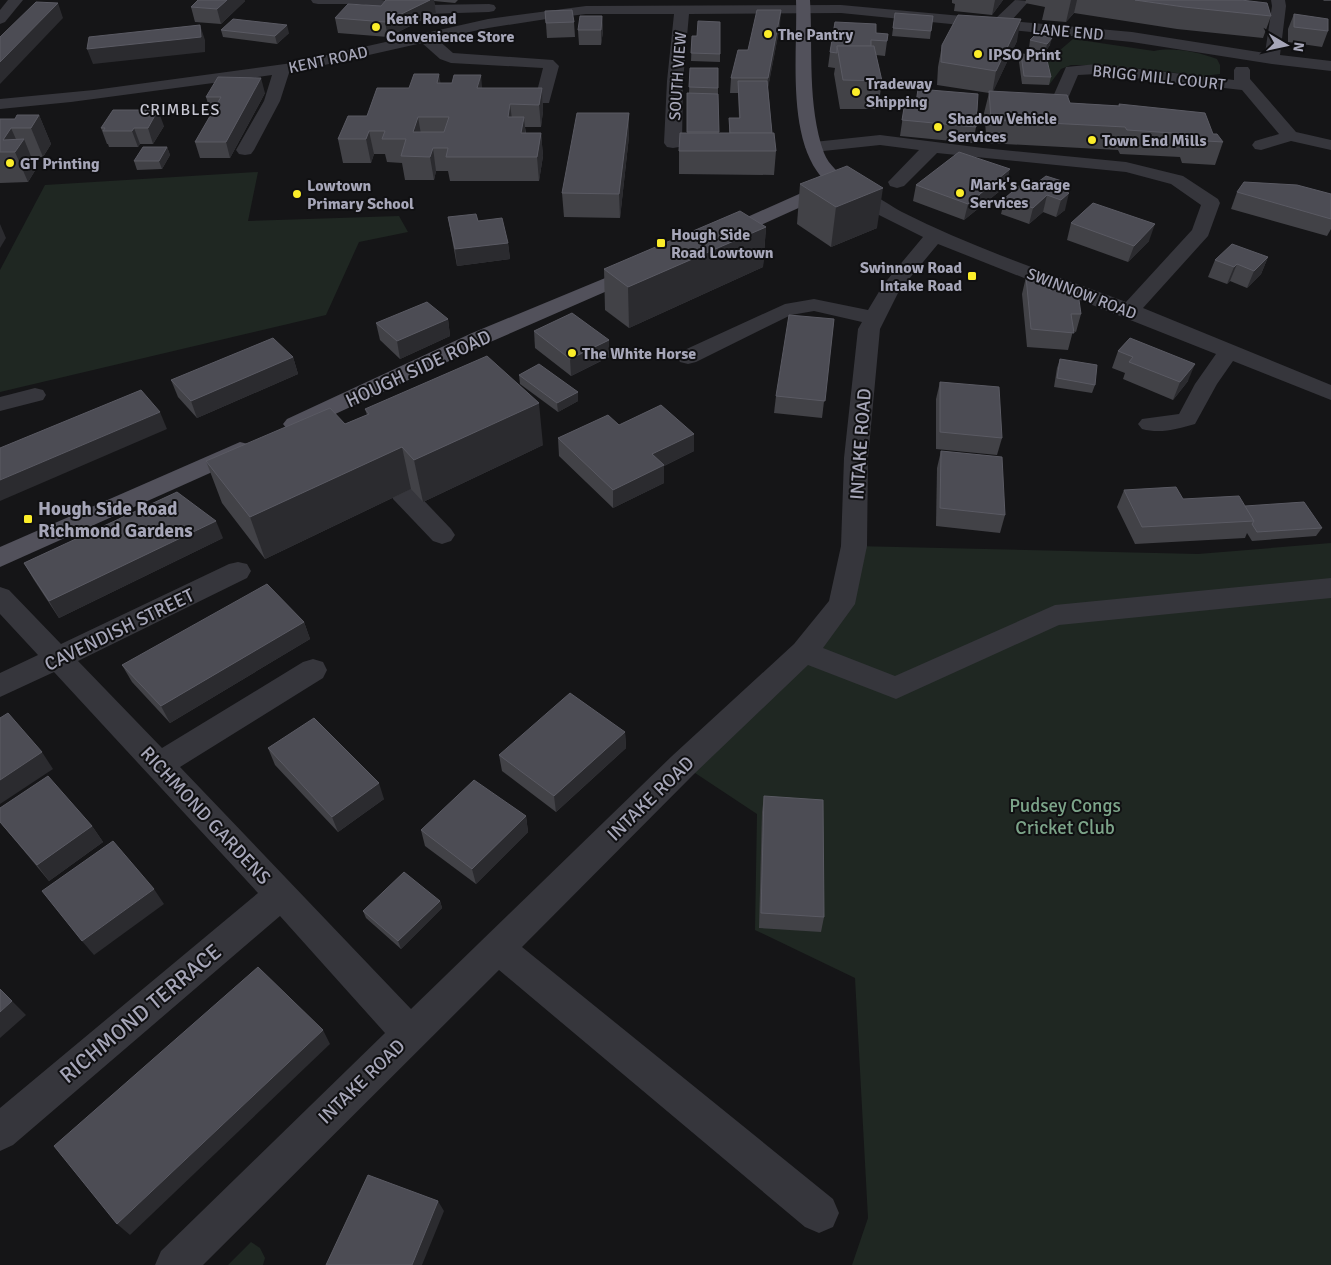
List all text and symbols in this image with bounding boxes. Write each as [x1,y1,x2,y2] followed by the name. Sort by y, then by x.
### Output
[386,9,514,47] place label: Kent Road Convenience Store
[1031,19,1105,45] street label: LANE END
[1261,20,1311,70] north arrow
[370,21,382,33] marker: Kent Road Convenience Store
[778,25,853,45] place label: The Pantry
[762,28,774,40] marker: The Pantry
[665,31,691,121] street label: SOUTH VIEW
[1289,41,1308,53] text: N
[287,42,370,78] street label: KENT ROAD
[988,45,1061,65] place label: IPSO Print
[972,48,984,60] marker: IPSO Print
[1091,61,1227,95] street label: BRIGG MILL COURT
[866,74,932,112] place label: Tradeway Shipping
[850,86,862,98] marker: Tradeway Shipping
[140,100,220,120] district label: CRIMBLES
[948,109,1057,147] place label: Shadow Vehicle Services
[932,121,944,133] marker: Shadow Vehicle Services
[1102,131,1207,151] place label: Town End Mills
[1086,134,1098,146] marker: Town End Mills
[20,154,100,174] place label: GT Printing
[4,157,16,169] marker: GT Printing
[970,175,1070,213] place label: Mark's Garage Services
[307,176,414,214] place label: Lowtown Primary School
[954,187,966,199] marker: Mark's Garage Services
[291,188,303,200] marker: Lowtown Primary School
[671,225,774,263] place label: Hough Side Road Lowtown
[655,237,667,249] marker: Hough Side Road Lowtown
[860,258,962,296] place label: Swinnow Road Intake Road
[1024,264,1139,324] street label: SWINNOW ROAD
[966,270,978,282] marker: Swinnow Road Intake Road
[342,325,495,413] street label: HOUGH SIDE ROAD
[582,344,696,364] place label: The White Horse
[566,347,578,359] marker: The White Horse
[845,387,877,501] street label: INTAKE ROAD
[38,497,193,543] place label: Hough Side Road Richmond Gardens
[22,513,34,525] marker: Hough Side Road Richmond Gardens
[41,583,199,677] street label: CAVENDISH STREET
[135,742,276,890] street label: RICHMOND GARDENS
[602,751,699,846] street label: INTAKE ROAD
[1009,794,1121,840] park label: Pudsey Congs Cricket Club
[54,938,227,1089] street label: RICHMOND TERRACE
[313,1034,410,1129] street label: INTAKE ROAD

